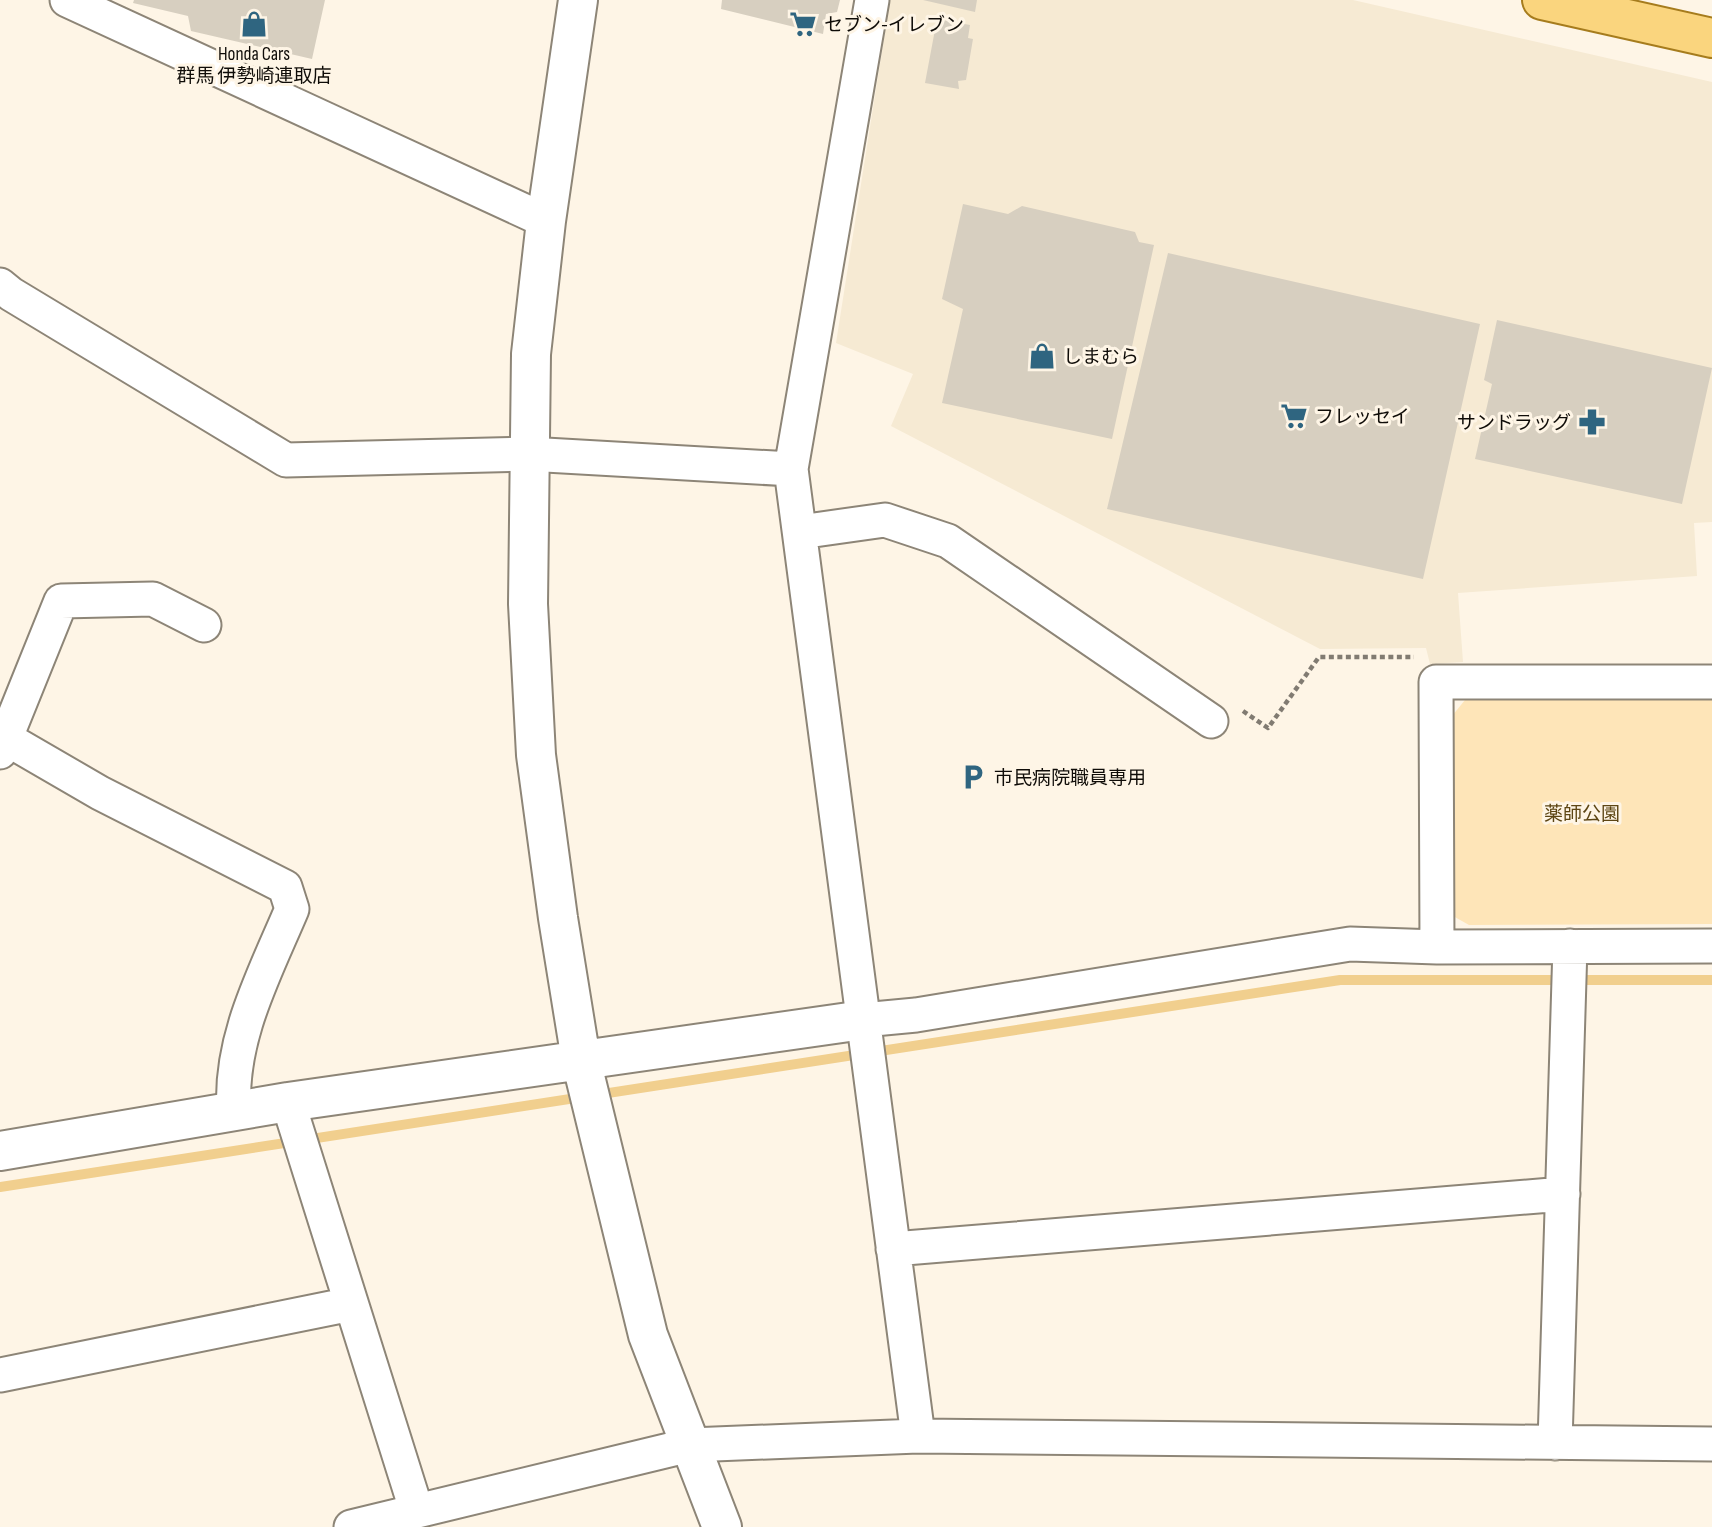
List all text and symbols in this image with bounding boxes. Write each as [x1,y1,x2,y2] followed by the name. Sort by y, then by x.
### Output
[239,9,269,39] shop icon: Honda Cars 群馬 伊勢崎連取店
[788,9,818,39] supermarket icon: セブン-イレブン
[824,14,964,37] place label: セブン-イレブン
[176,43,332,88] place label: Honda Cars 群馬 伊勢崎連取店
[1027,341,1057,371] shop icon: しまむら
[1063,346,1139,369] place label: しまむら
[1279,401,1309,431] supermarket icon: フレッセイ
[1315,406,1410,429] place label: フレッセイ
[1577,407,1607,437] pharmacy icon: サンドラッグ
[1457,412,1571,435] place label: サンドラッグ
[958,762,988,792] parking icon: 市民病院職員専用
[994,767,1146,790] place label: 市民病院職員専用
[1544,803,1620,826] park label: 薬師公園

